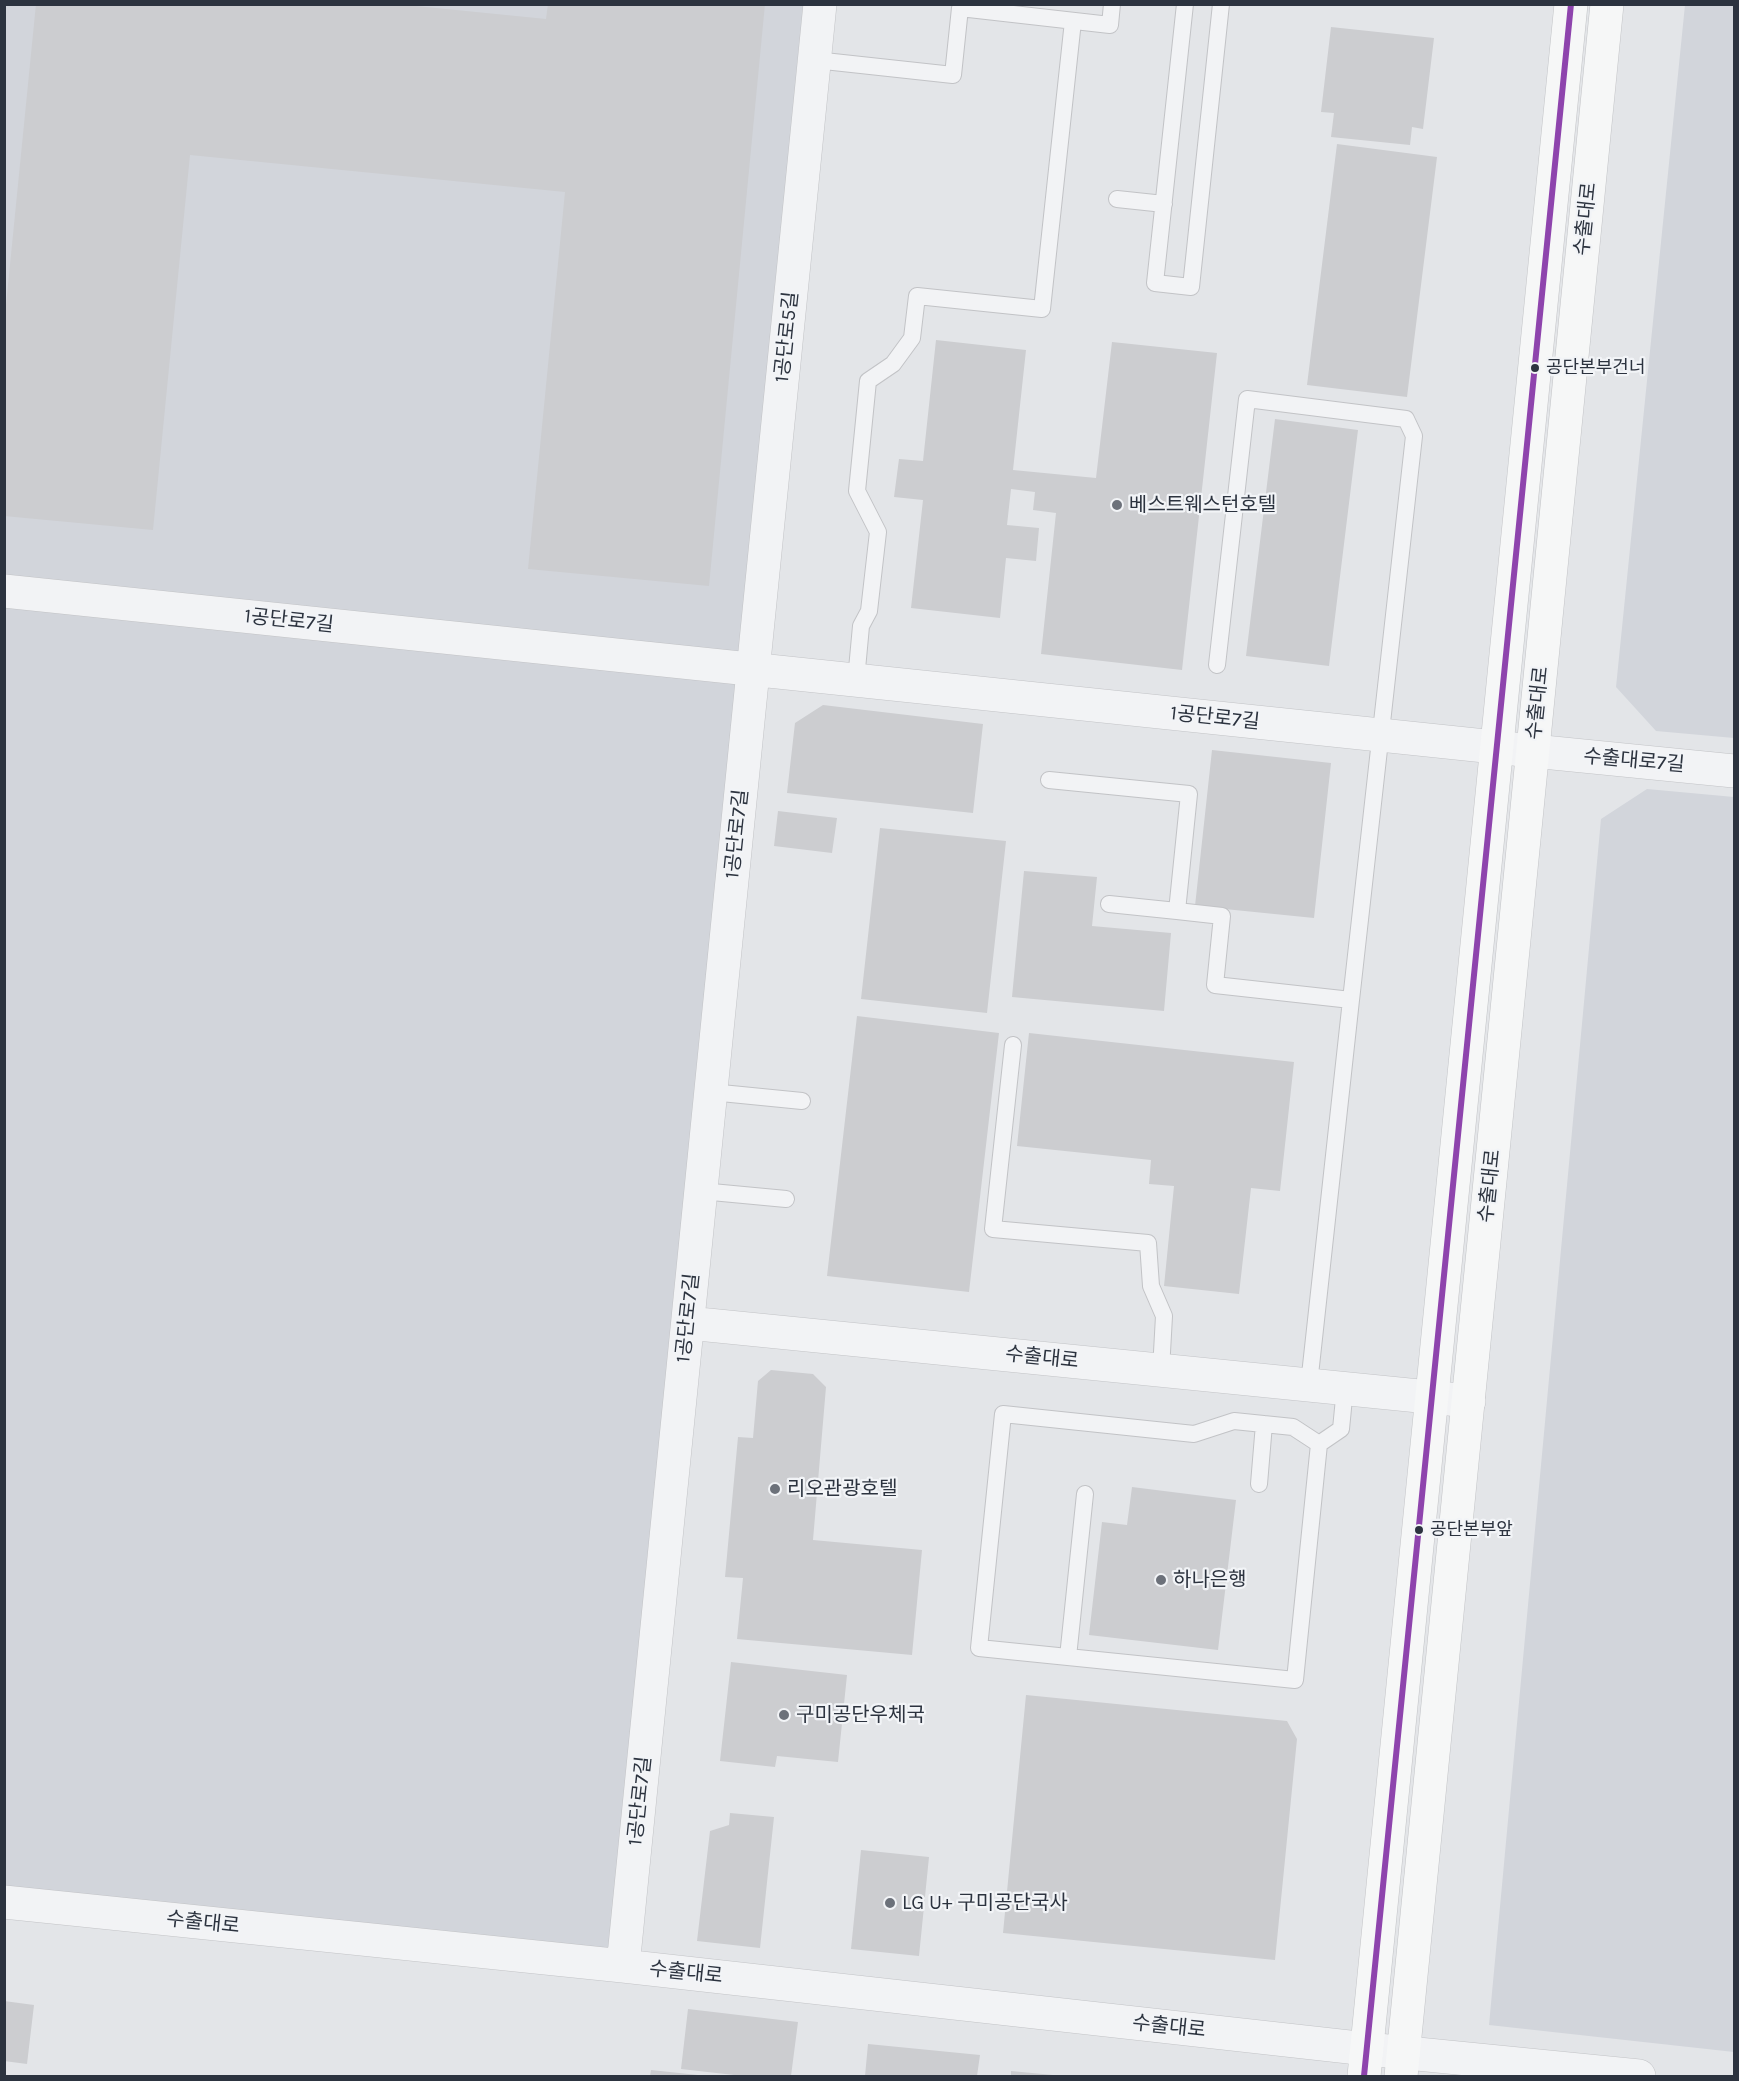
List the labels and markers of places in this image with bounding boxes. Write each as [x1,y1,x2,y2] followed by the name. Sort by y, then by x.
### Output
[1546,357,1645,379] place label: 공단본부건너
[1529,362,1541,374] marker: 공단본부건너
[1129,493,1276,517] place label: 베스트웨스턴호텔
[1110,498,1124,512] marker: 베스트웨스턴호텔
[787,1477,897,1501] place label: 리오관광호텔
[768,1482,782,1496] marker: 리오관광호텔
[1430,1519,1513,1541] place label: 공단본부앞
[1413,1524,1425,1536] marker: 공단본부앞
[1173,1568,1247,1592] place label: 하나은행
[1154,1573,1168,1587] marker: 하나은행
[796,1703,925,1727] place label: 구미공단우체국
[777,1708,791,1722] marker: 구미공단우체국
[902,1891,1068,1915] place label: LG U+ 구미공단국사
[883,1896,897,1910] marker: LG U+ 구미공단국사

